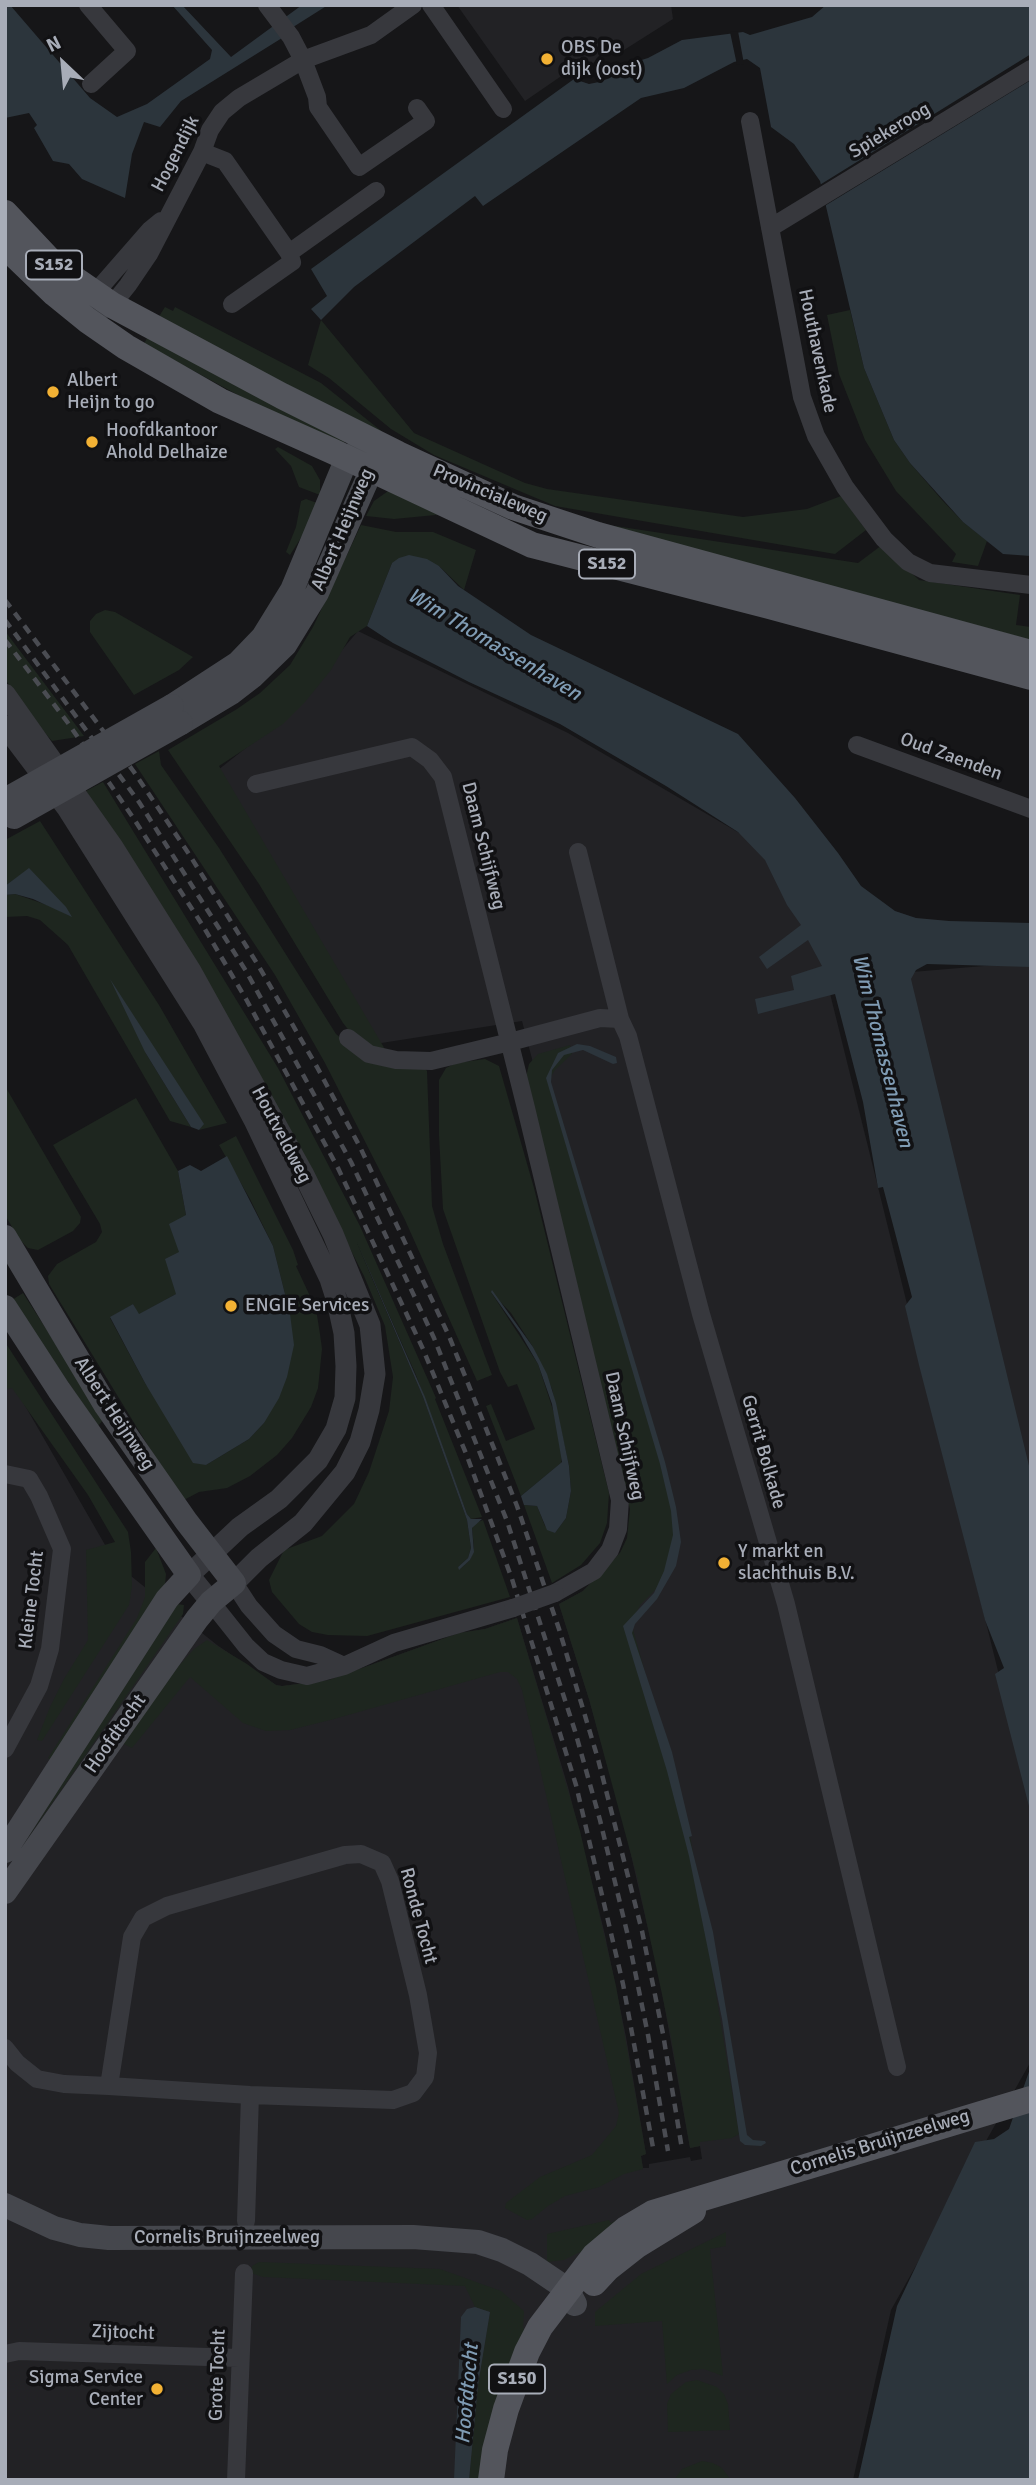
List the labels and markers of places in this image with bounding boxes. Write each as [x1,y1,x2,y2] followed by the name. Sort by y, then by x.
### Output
[561,37,642,81] place label: OBS De dijk (oost)
[539,51,555,67] marker: OBS De dijk (oost)
[67,370,155,414] place label: Albert Heijn to go
[45,384,61,400] marker: Albert Heijn to go
[106,420,228,464] place label: Hoofdkantoor Ahold Delhaize
[84,434,100,450] marker: Hoofdkantoor Ahold Delhaize
[245,1295,369,1317] place label: ENGIE Services
[223,1298,239,1314] marker: ENGIE Services
[738,1541,855,1585] place label: Y markt en slachthuis B.V.
[716,1555,732,1571] marker: Y markt en slachthuis B.V.
[29,2367,143,2411] place label: Sigma Service Center
[149,2381,165,2397] marker: Sigma Service Center

